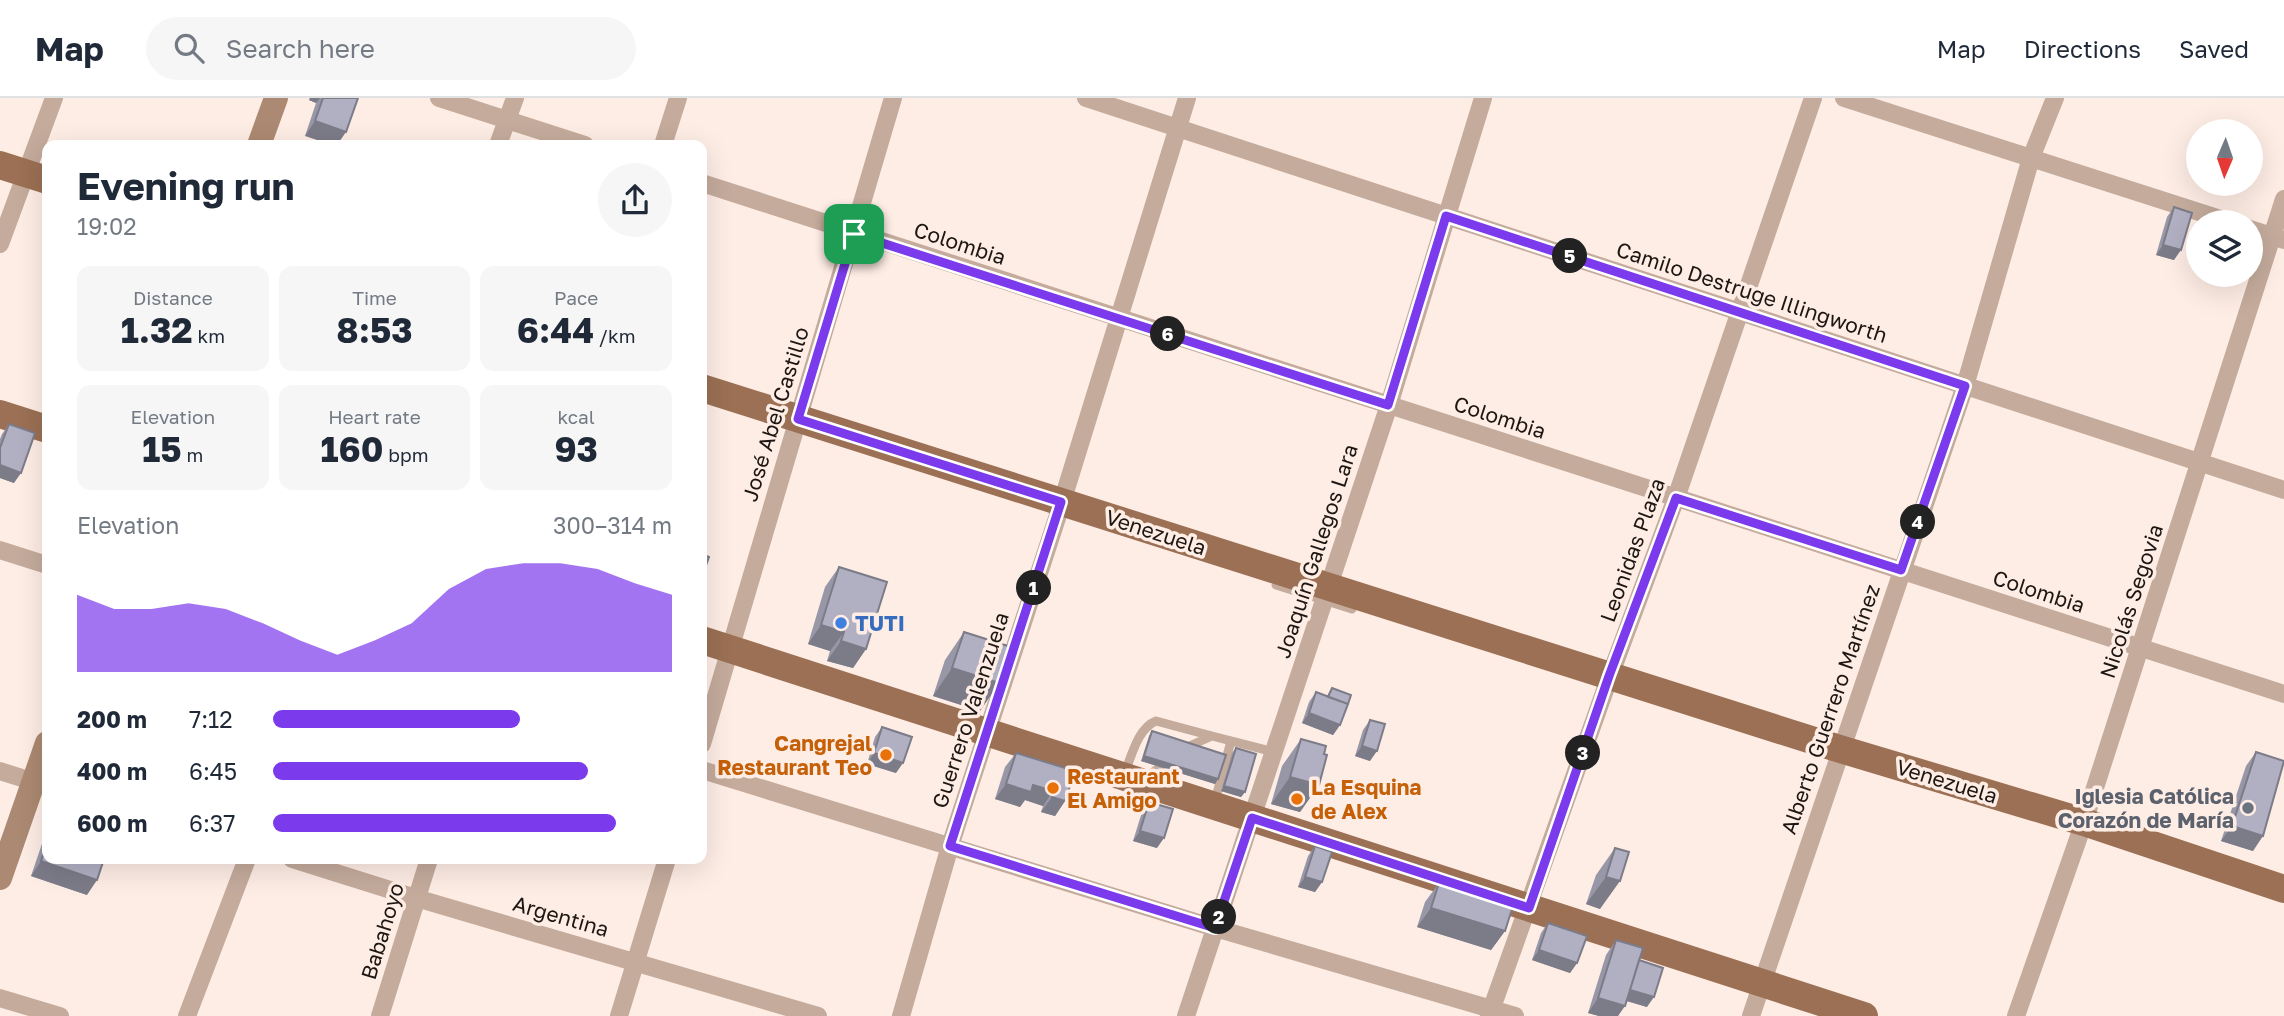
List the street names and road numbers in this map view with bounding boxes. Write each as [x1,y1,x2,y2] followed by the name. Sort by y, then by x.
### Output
[911,216,1009,270] street label: Colombia
[1613,236,1891,348] street label: Camilo Destruge Illingworth
[736,324,814,504] street label: José Abel Castillo
[1451,390,1549,444] street label: Colombia
[1269,441,1363,661] street label: Joaquín Gallegos Lara
[1594,475,1670,625] street label: Leonidas Plaza
[1102,504,1210,560] street label: Venezuela
[2094,521,2168,681] street label: Nicolás Segovia
[1990,564,2088,618] street label: Colombia
[1775,581,1885,837] street label: Alberto Guerrero Martínez
[926,609,1014,811] street label: Guerrero Valenzuela
[1893,753,2001,809] street label: Venezuela
[355,880,409,982] street label: Babahoyo
[510,890,612,942] street label: Argentina

